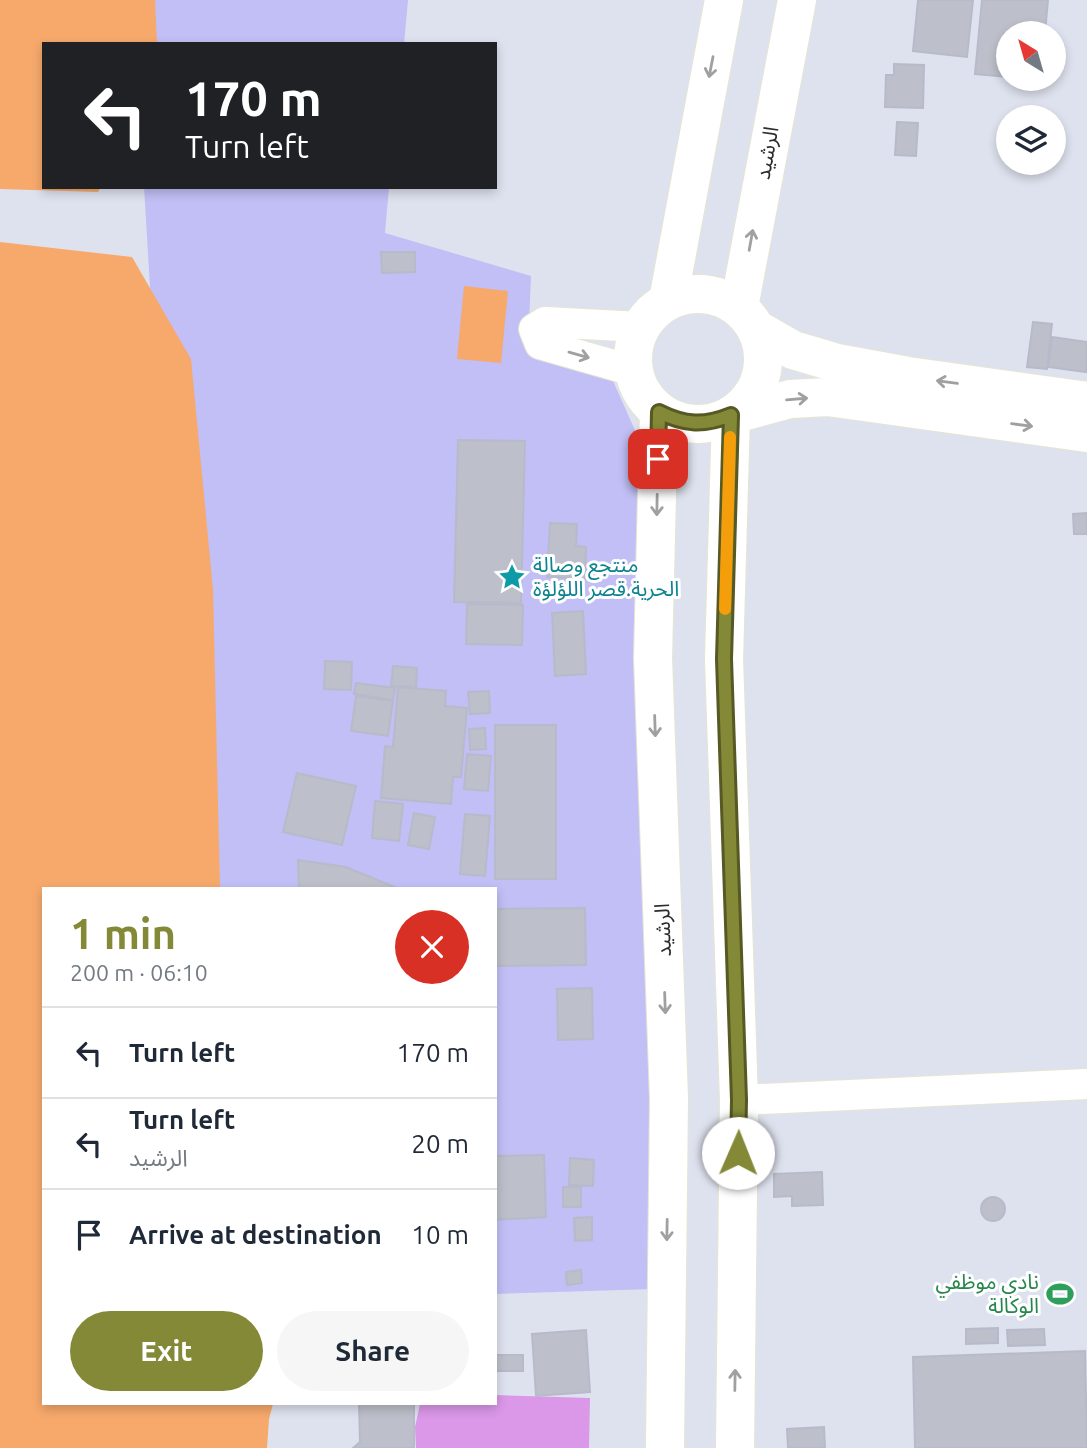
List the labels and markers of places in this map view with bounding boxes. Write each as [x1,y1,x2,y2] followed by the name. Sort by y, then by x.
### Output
[628,429,688,489] pin
[533,552,679,601] place label: منتجع وصالة الحرية.قصر اللؤلؤة
[497,562,527,592] place icon: منتجع وصالة الحرية.قصر اللؤلؤة
[935,1269,1039,1318] place label: نادي موظفي الوكالة
[1045,1279,1075,1309] sports icon: نادي موظفي الوكالة

